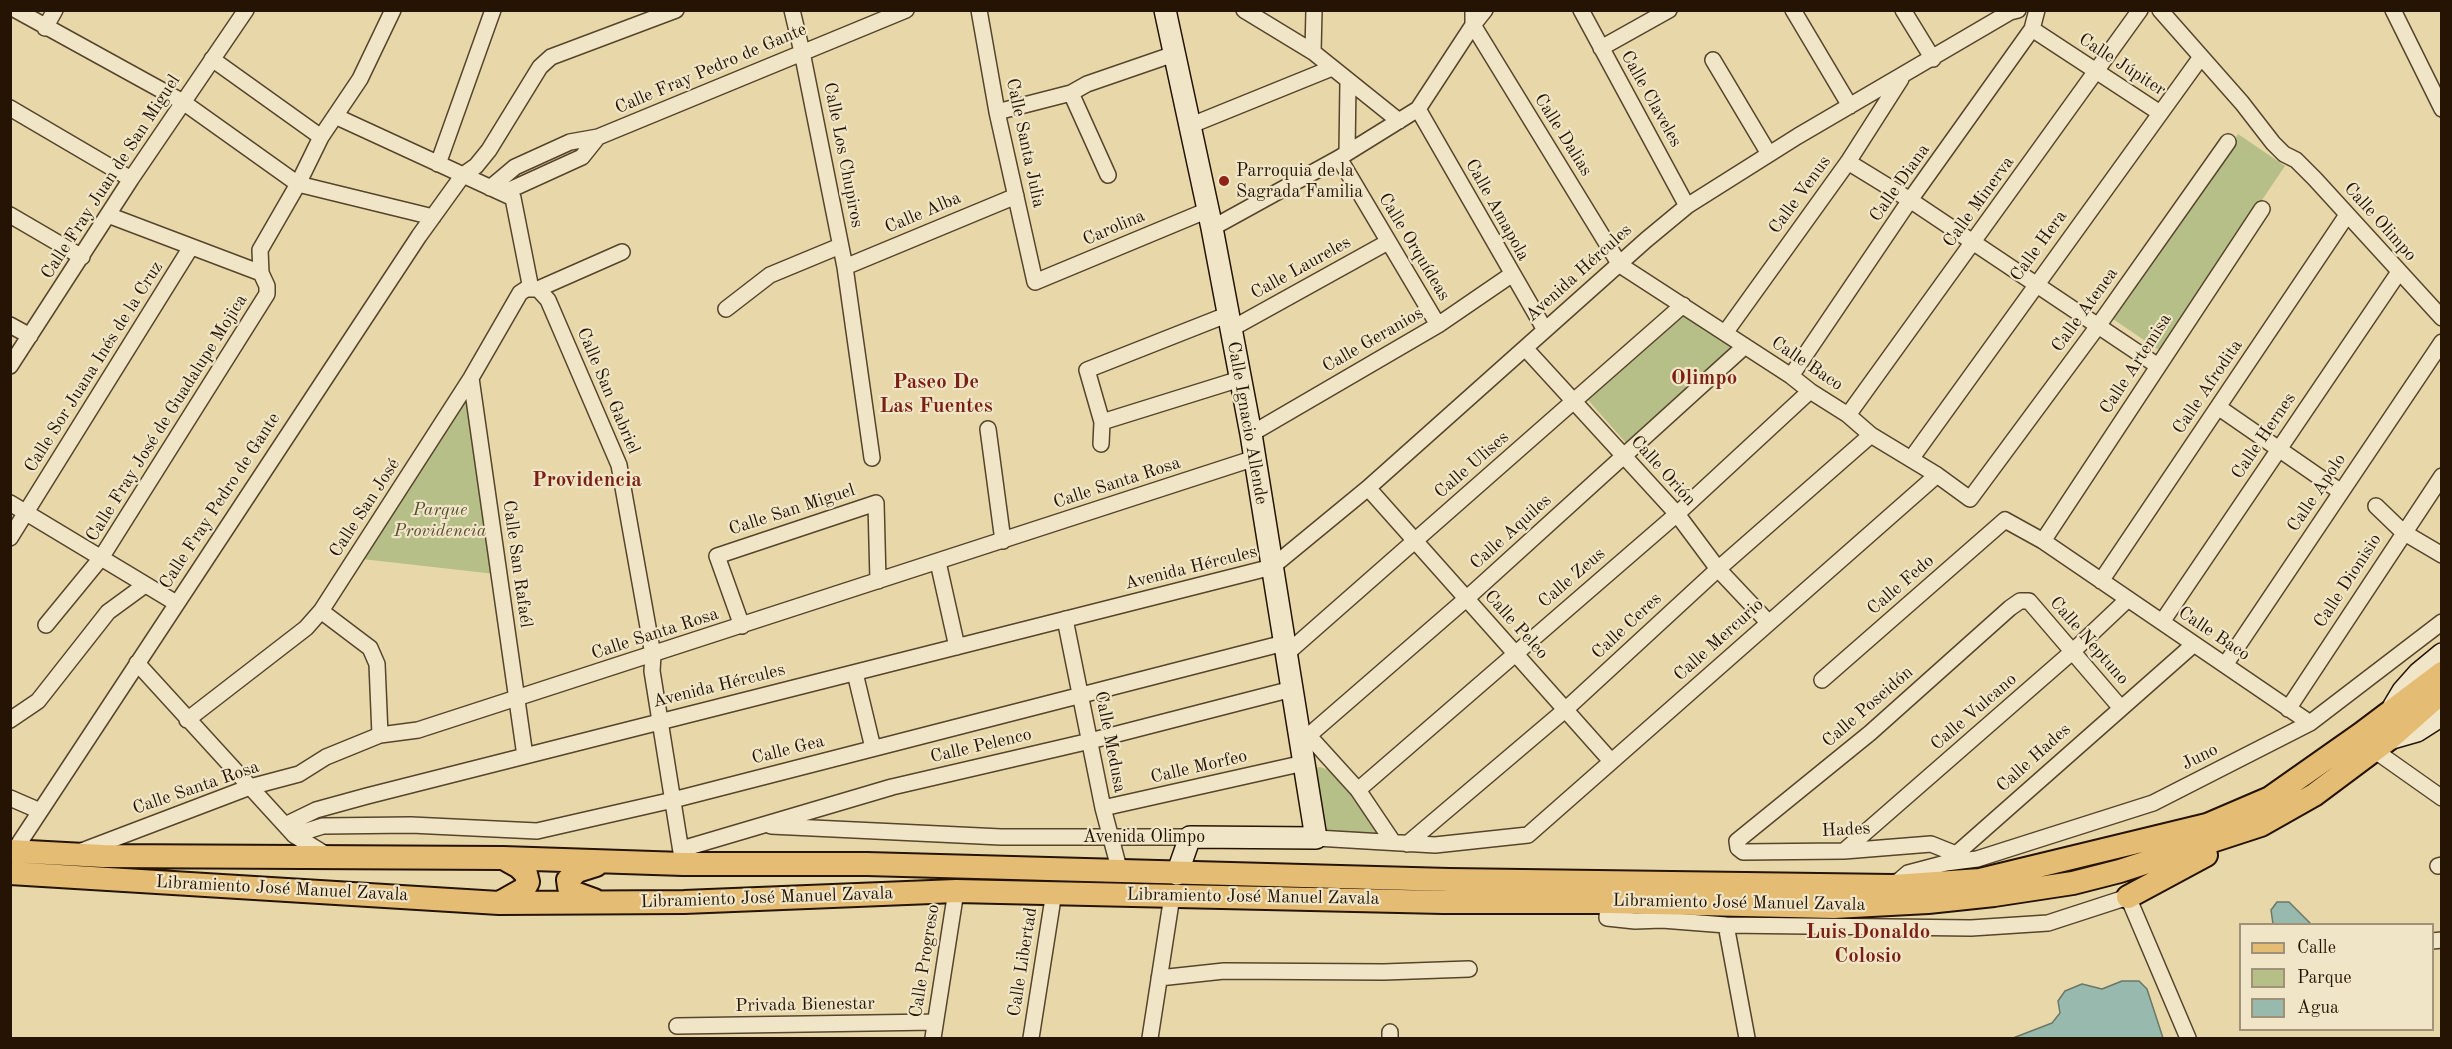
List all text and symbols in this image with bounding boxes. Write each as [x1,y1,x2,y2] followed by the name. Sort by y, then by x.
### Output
[612,19,810,119] street label: Calle Fray Pedro de Gante
[2074,29,2170,101] street label: Calle Júpiter
[1616,47,1686,151] street label: Calle Claveles
[37,71,185,283] street label: Calle Fray Juan de San Miguel
[1001,76,1049,210] street label: Calle Santa Julia
[818,80,868,230] street label: Calle Los Chupiros
[1529,90,1597,180] street label: Calle Dalias
[1865,140,1935,226] street label: Calle Diana
[1764,152,1836,238] street label: Calle Venus
[1939,152,2019,252] street label: Calle Minerva
[1460,155,1534,265] street label: Calle Amapola
[1236,160,1363,202] place label: Parroquia de la Sagrada Familia
[1217,174,1231,188] marker: Parroquia de la Sagrada Familia
[2339,178,2421,266] street label: Calle Olimpo
[882,187,964,239] street label: Calle Alba
[1373,189,1455,305] street label: Calle Orquídeas
[1080,205,1148,251] street label: Carolina
[2006,206,2072,286] street label: Calle Hera
[1521,220,1637,326] street label: Avenida Hércules
[1247,232,1355,304] street label: Calle Laureles
[20,257,168,477] street label: Calle Sor Juana Inés de la Cruz
[2047,264,2123,356] street label: Calle Atenea
[82,290,252,546] street label: Calle Fray José de Guadalupe Mojica
[1319,302,1427,378] street label: Calle Geranios
[2095,310,2177,418] street label: Calle Artemisa
[572,325,644,457] street label: Calle San Gabriel
[1767,332,1847,396] street label: Calle Baco
[2168,336,2248,438] street label: Calle Afrodita
[1222,340,1272,506] street label: Calle Ignacio Allende
[1671,365,1737,391] district label: Olimpo
[879,369,993,419] district label: Paseo De Las Fuentes
[2227,389,2301,483] street label: Calle Hernes
[155,409,285,593] street label: Calle Fray Pedro de Gante
[1430,427,1514,503] street label: Calle Ulises
[1626,431,1700,511] street label: Calle Orión
[2283,450,2351,536] street label: Calle Apolo
[1051,452,1183,514] street label: Calle Santa Rosa
[325,455,405,561] street label: Calle San José
[532,467,642,493] district label: Providencia
[726,479,858,541] street label: Calle San Miguel
[1466,490,1556,574] street label: Calle Aquiles
[394,499,486,542] park label: Parque Providencia
[497,499,537,629] street label: Calle San Rafaél
[2310,530,2386,632] street label: Calle Dionisio
[1123,541,1259,595] street label: Avenida Hércules
[1534,543,1610,613] street label: Calle Zeus
[1863,550,1939,620] street label: Calle Fedo
[1479,586,1553,664] street label: Calle Peleo
[1588,588,1666,664] street label: Calle Ceres
[2045,592,2133,690] street label: Calle Neptuno
[1670,594,1768,686] street label: Calle Mercurio
[2174,602,2254,666] street label: Calle Baco
[589,603,721,665] street label: Calle Santa Rosa
[651,659,787,713] street label: Avenida Hércules
[1818,662,1918,752] street label: Calle Poseidón
[1927,669,2021,755] street label: Calle Vulcano
[1090,689,1130,795] street label: Calle Medusa
[1992,719,2076,797] street label: Calle Hades
[928,724,1034,768] street label: Calle Pelenco
[749,731,827,769] street label: Calle Gea
[2178,739,2222,775] street label: Juno
[1149,745,1249,789] street label: Calle Morfeo
[130,756,262,820] street label: Calle Santa Rosa
[1821,818,1871,842] street label: Hades
[1083,826,1205,848] street label: Avenida Olimpo
[155,872,409,906] street label: Libramiento José Manuel Zavala
[640,883,894,913] street label: Libramiento José Manuel Zavala
[1126,884,1380,910] street label: Libramiento José Manuel Zavala
[1612,890,1866,916] street label: Libramiento José Manuel Zavala
[905,903,945,1019] street label: Calle Progreso
[1004,906,1042,1018] street label: Calle Libertad
[1806,919,1930,969] district label: Luis Donaldo Colosio
[2239,923,2434,1031] legend
[2297,939,2336,957] text: Calle
[2297,969,2352,987] text: Parque
[735,993,875,1017] street label: Privada Bienestar
[2297,999,2339,1017] text: Agua

